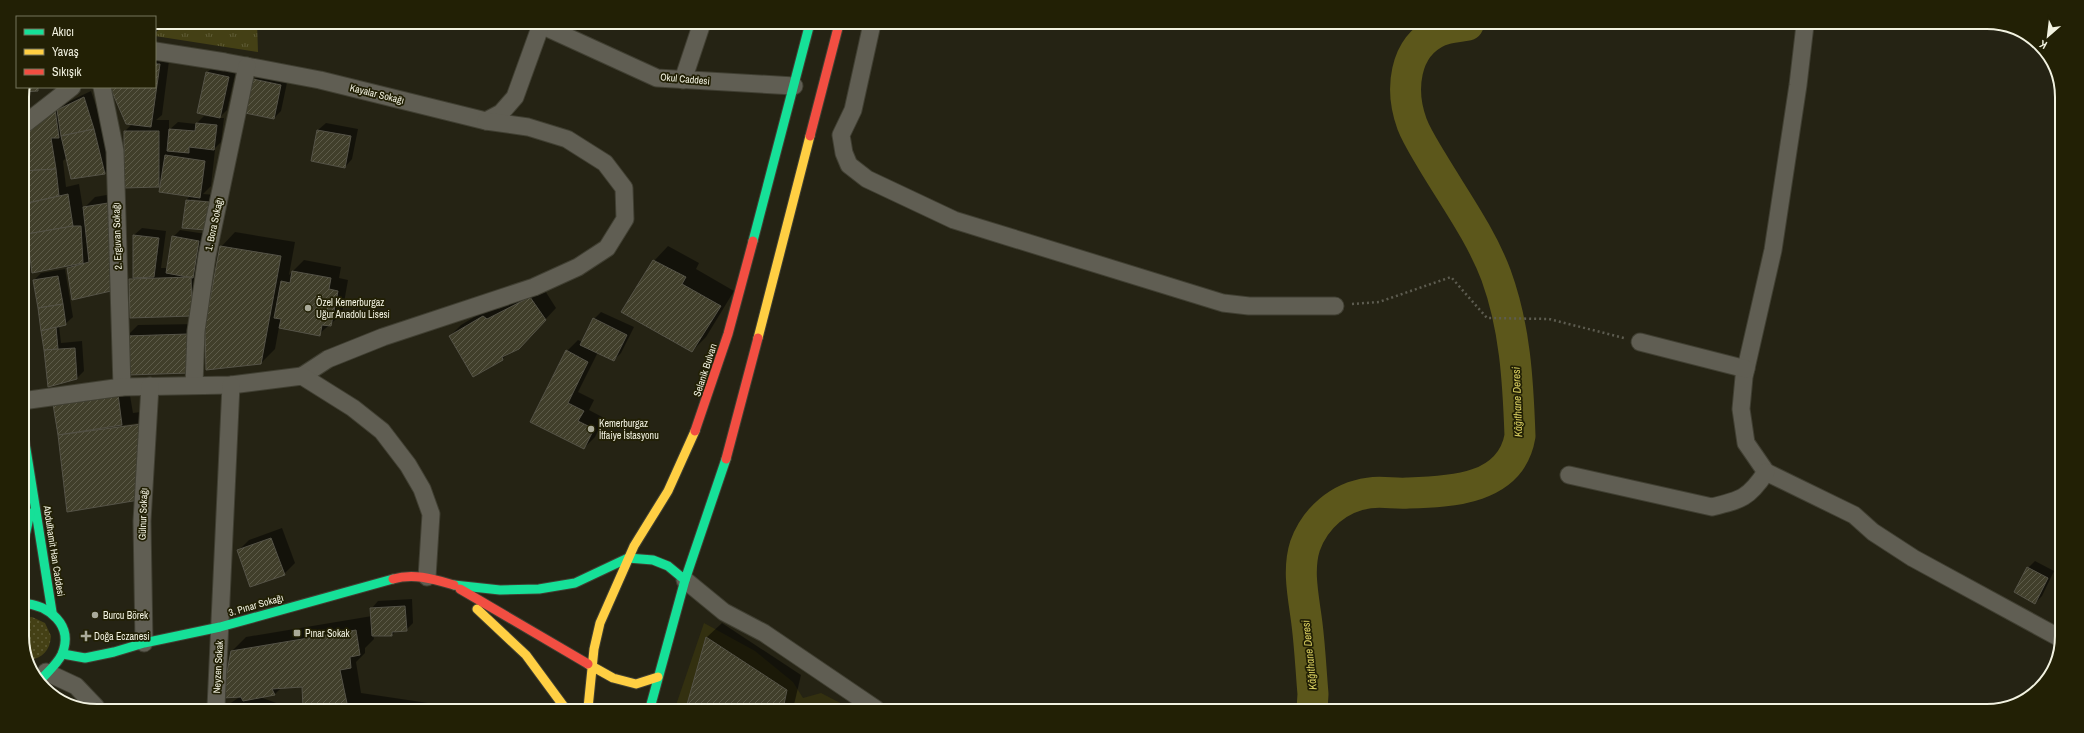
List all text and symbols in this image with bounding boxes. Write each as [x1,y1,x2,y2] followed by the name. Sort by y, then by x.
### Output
[16,16,156,88] legend
[2028,16,2068,56] north arrow
[51,24,74,40] text: Akıcı
[2037,37,2049,53] text: K
[52,44,79,60] text: Yavaş
[52,64,82,80] text: Sıkışık
[660,70,710,88] street label: Okul Caddesi
[348,81,406,107] street label: Kayalar Sokağı
[202,196,226,252] street label: 1. Bora Sokağı
[109,202,125,270] street label: 2. Erguvan Sokağı
[316,296,390,321] place label: Özel Kemerburgaz Uğur Anadolu Lisesi
[303,303,313,313] marker: Özel Kemerburgaz Uğur Anadolu Lisesi
[690,342,720,398] street label: Selanik Bulvarı
[1509,366,1525,437] water label: Kâğıthane Deresi
[599,417,659,442] place label: Kemerburgaz İtfaiye İstasyonu
[586,424,596,434] marker: Kemerburgaz İtfaiye İstasyonu
[136,488,150,540] street label: Gülnur Sokağı
[40,504,68,597] street label: Abdulhamit Han Caddesi
[227,591,285,619] street label: 3. Pınar Sokağı
[103,609,149,622] place label: Burcu Börek
[90,610,100,620] marker: Burcu Börek
[1298,619,1320,691] water label: Kâğıthane Deresi
[305,627,351,640] place label: Pınar Sokak
[292,628,302,638] marker: Pınar Sokak
[94,630,150,643] place label: Doğa Eczanesi
[81,631,91,641] marker: Doğa Eczanesi
[210,639,226,694] street label: Neyzen Sokak

